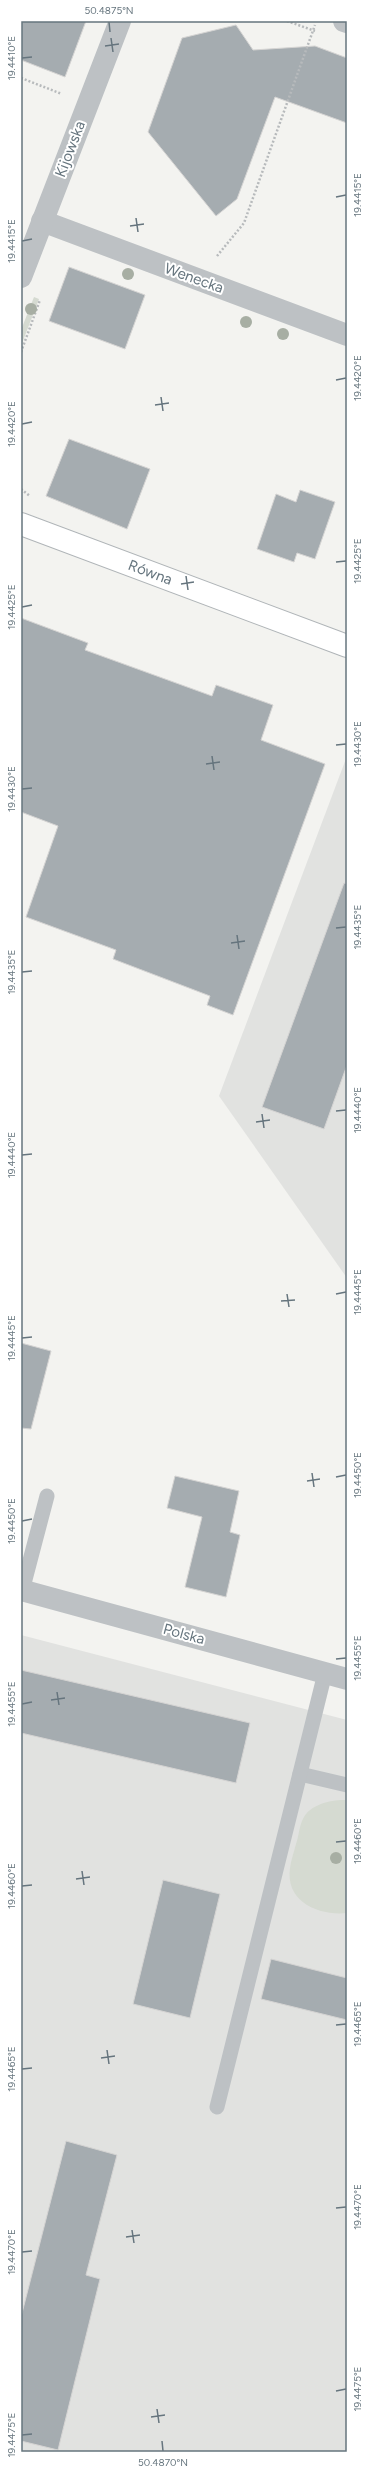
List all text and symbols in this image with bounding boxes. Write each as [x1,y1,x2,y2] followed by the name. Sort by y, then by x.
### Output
[84,4,134,17] text: 50.4875°N
[5,36,18,80] text: 19.4410°E
[51,118,89,180] street label: Kijowska
[351,173,364,217] text: 19.4415°E
[5,219,18,263] text: 19.4415°E
[162,259,226,297] street label: Wenecka
[351,355,364,401] text: 19.4420°E
[5,401,18,447] text: 19.4420°E
[351,538,364,584] text: 19.4425°E
[126,556,175,589] street label: Równa
[5,584,18,630] text: 19.4425°E
[351,721,364,767] text: 19.4430°E
[5,766,18,812] text: 19.4430°E
[351,904,364,950] text: 19.4435°E
[5,949,18,995] text: 19.4435°E
[351,1087,364,1133] text: 19.4440°E
[5,1132,18,1178] text: 19.4440°E
[351,1269,364,1315] text: 19.4445°E
[5,1315,18,1361] text: 19.4445°E
[351,1452,364,1498] text: 19.4450°E
[5,1498,18,1544] text: 19.4450°E
[161,1620,207,1648] street label: Polska
[351,1635,364,1681] text: 19.4455°E
[5,1681,18,1727] text: 19.4455°E
[351,1818,364,1864] text: 19.4460°E
[5,1863,18,1909] text: 19.4460°E
[351,2001,364,2047] text: 19.4465°E
[5,2046,18,2092] text: 19.4465°E
[351,2184,364,2230] text: 19.4470°E
[5,2229,18,2275] text: 19.4470°E
[351,2366,364,2412] text: 19.4475°E
[5,2412,18,2458] text: 19.4475°E
[138,2456,188,2469] text: 50.4870°N

